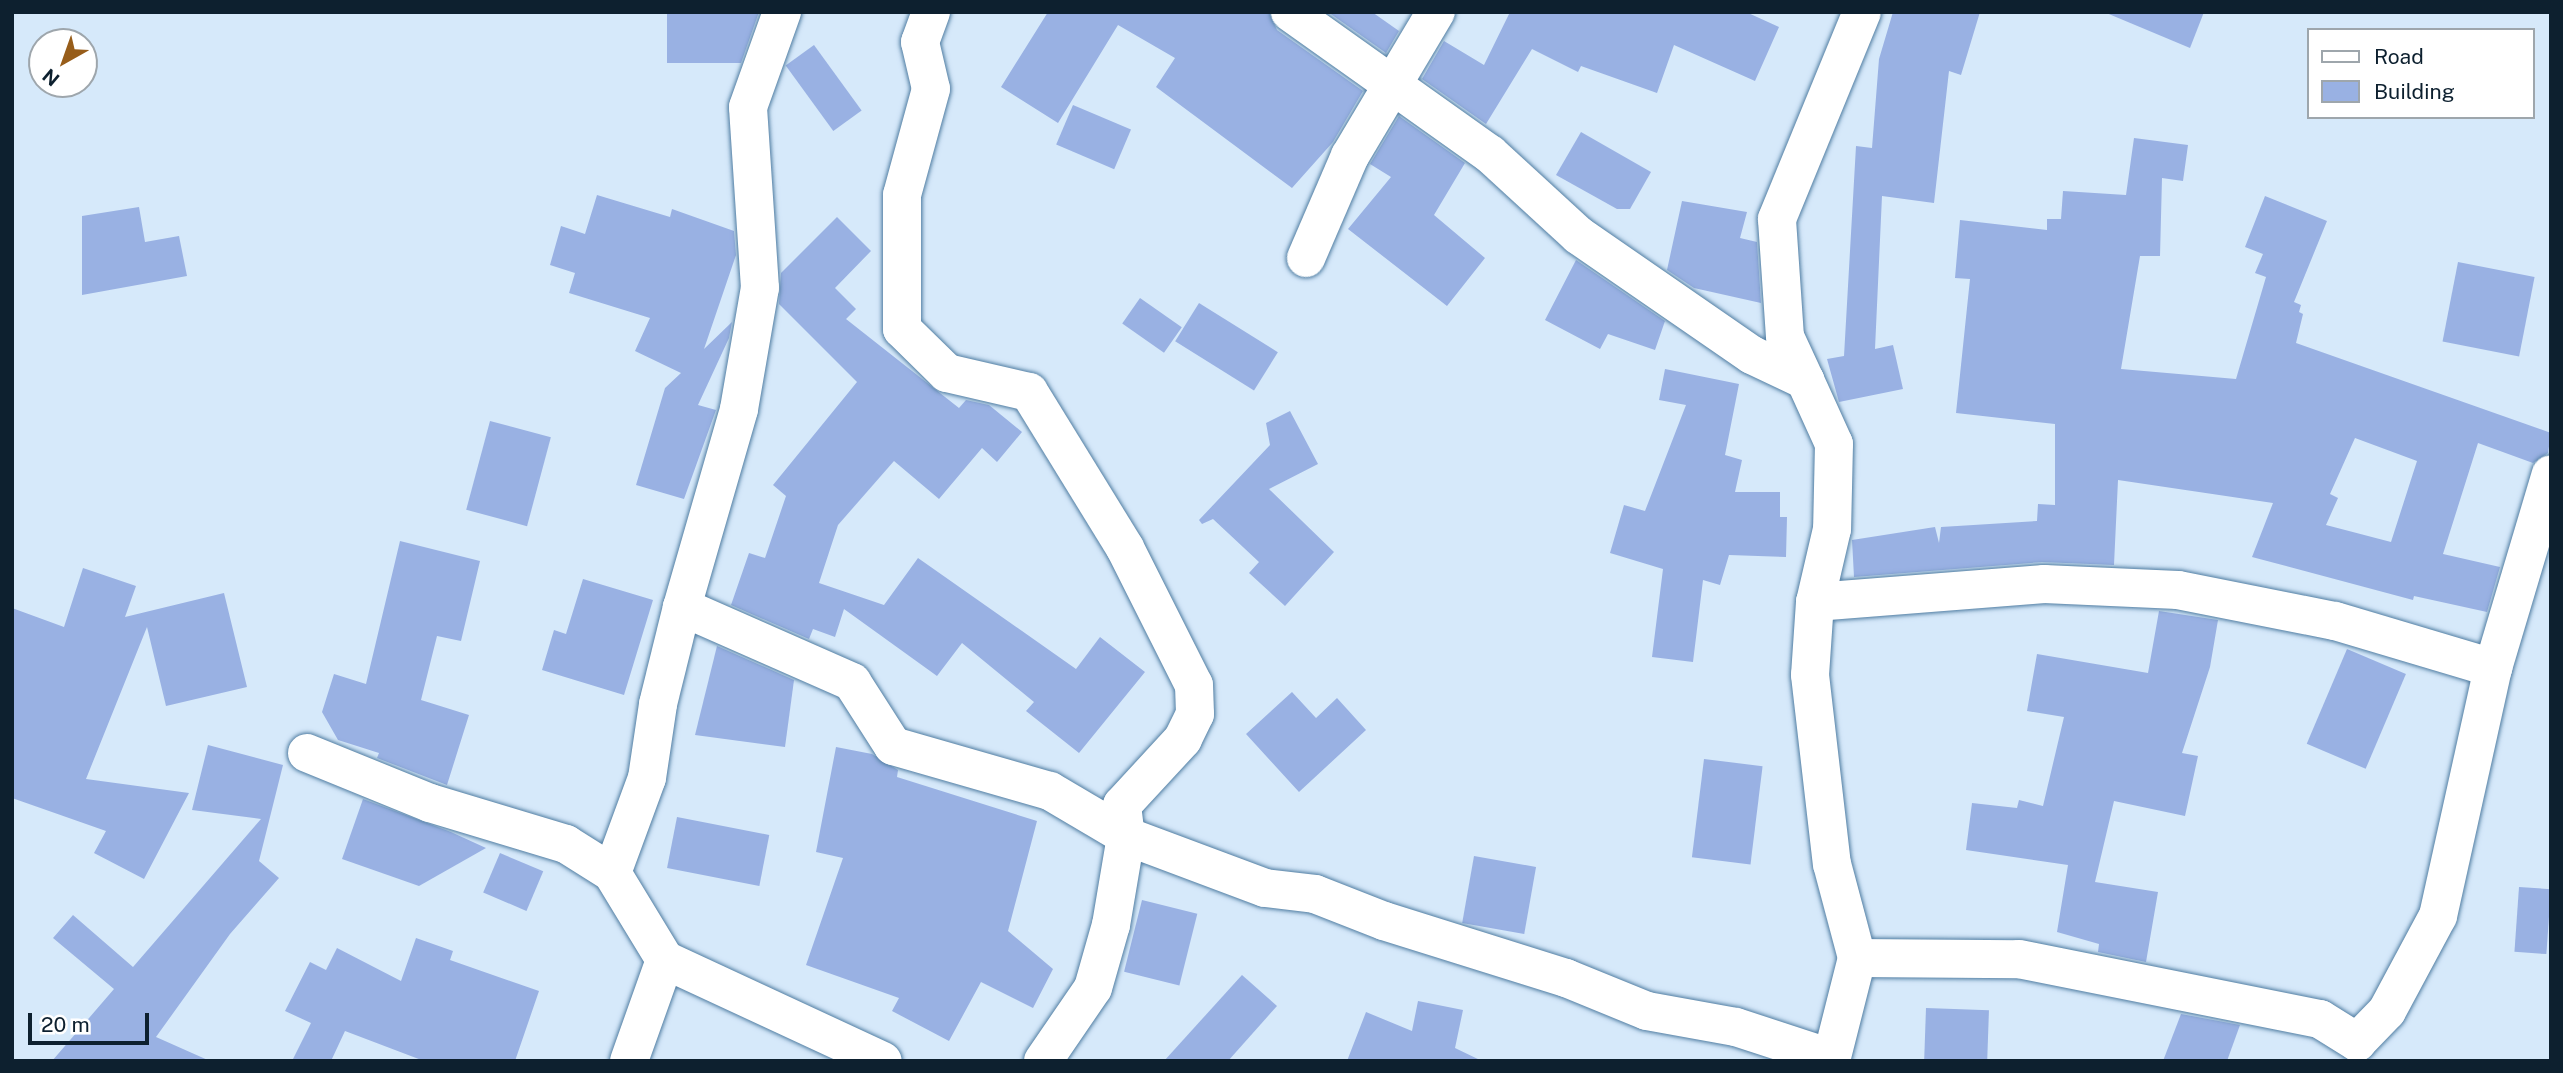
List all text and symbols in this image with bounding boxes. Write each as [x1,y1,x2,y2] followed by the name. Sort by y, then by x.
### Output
[28,28,98,98] north arrow
[2308,28,2535,119] legend
[2374,44,2424,69] text: Road
[38,64,64,91] text: N
[2374,79,2455,104] text: Building
[32,1000,152,1044] scale bar
[41,1012,90,1037] text: 20 m

